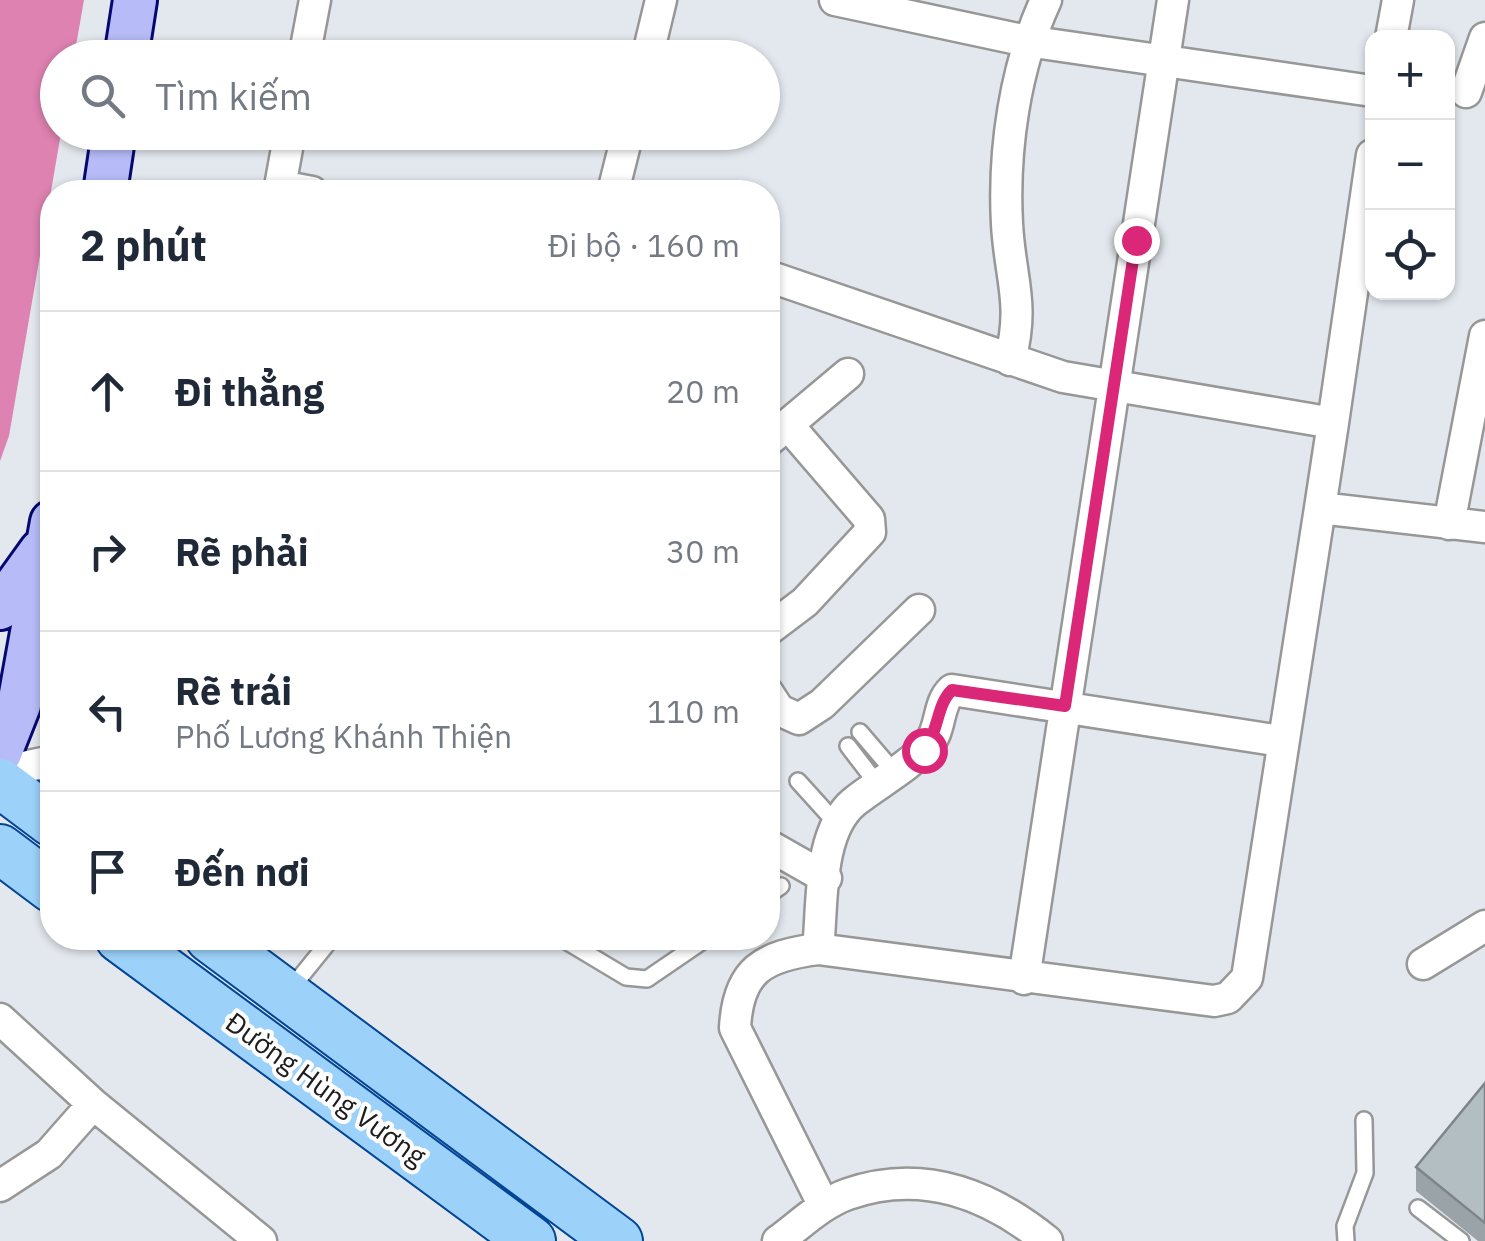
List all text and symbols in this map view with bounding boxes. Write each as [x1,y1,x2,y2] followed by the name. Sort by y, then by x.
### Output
[1365,30,1455,300] map controls
[1365,30,1455,120] button: +
[40,40,780,150] search box
[75,68,130,123] icon: search
[155,71,312,120] text: Tìm kiếm
[1365,120,1455,210] button: −
[1365,210,1455,300] button: locate
[80,218,207,273] text: 2 phút
[1114,218,1160,264] route end
[548,224,740,266] text: Đi bộ · 160 m
[80,364,135,419] icon: ahead
[175,367,324,416] text: Đi thẳng
[666,370,740,412] text: 20 m
[80,524,135,579] icon: right
[175,527,309,576] text: Rẽ phải
[666,530,740,572] text: 30 m
[175,666,292,715] text: Rẽ trái
[80,684,135,739] icon: left
[647,690,740,732] text: 110 m
[175,715,512,757] text: Phố Lương Khánh Thiện
[902,728,948,774] route start
[80,844,135,899] icon: arrive
[175,847,310,896] text: Đến nơi
[219,1003,434,1174] street label: Đường Hùng Vương

